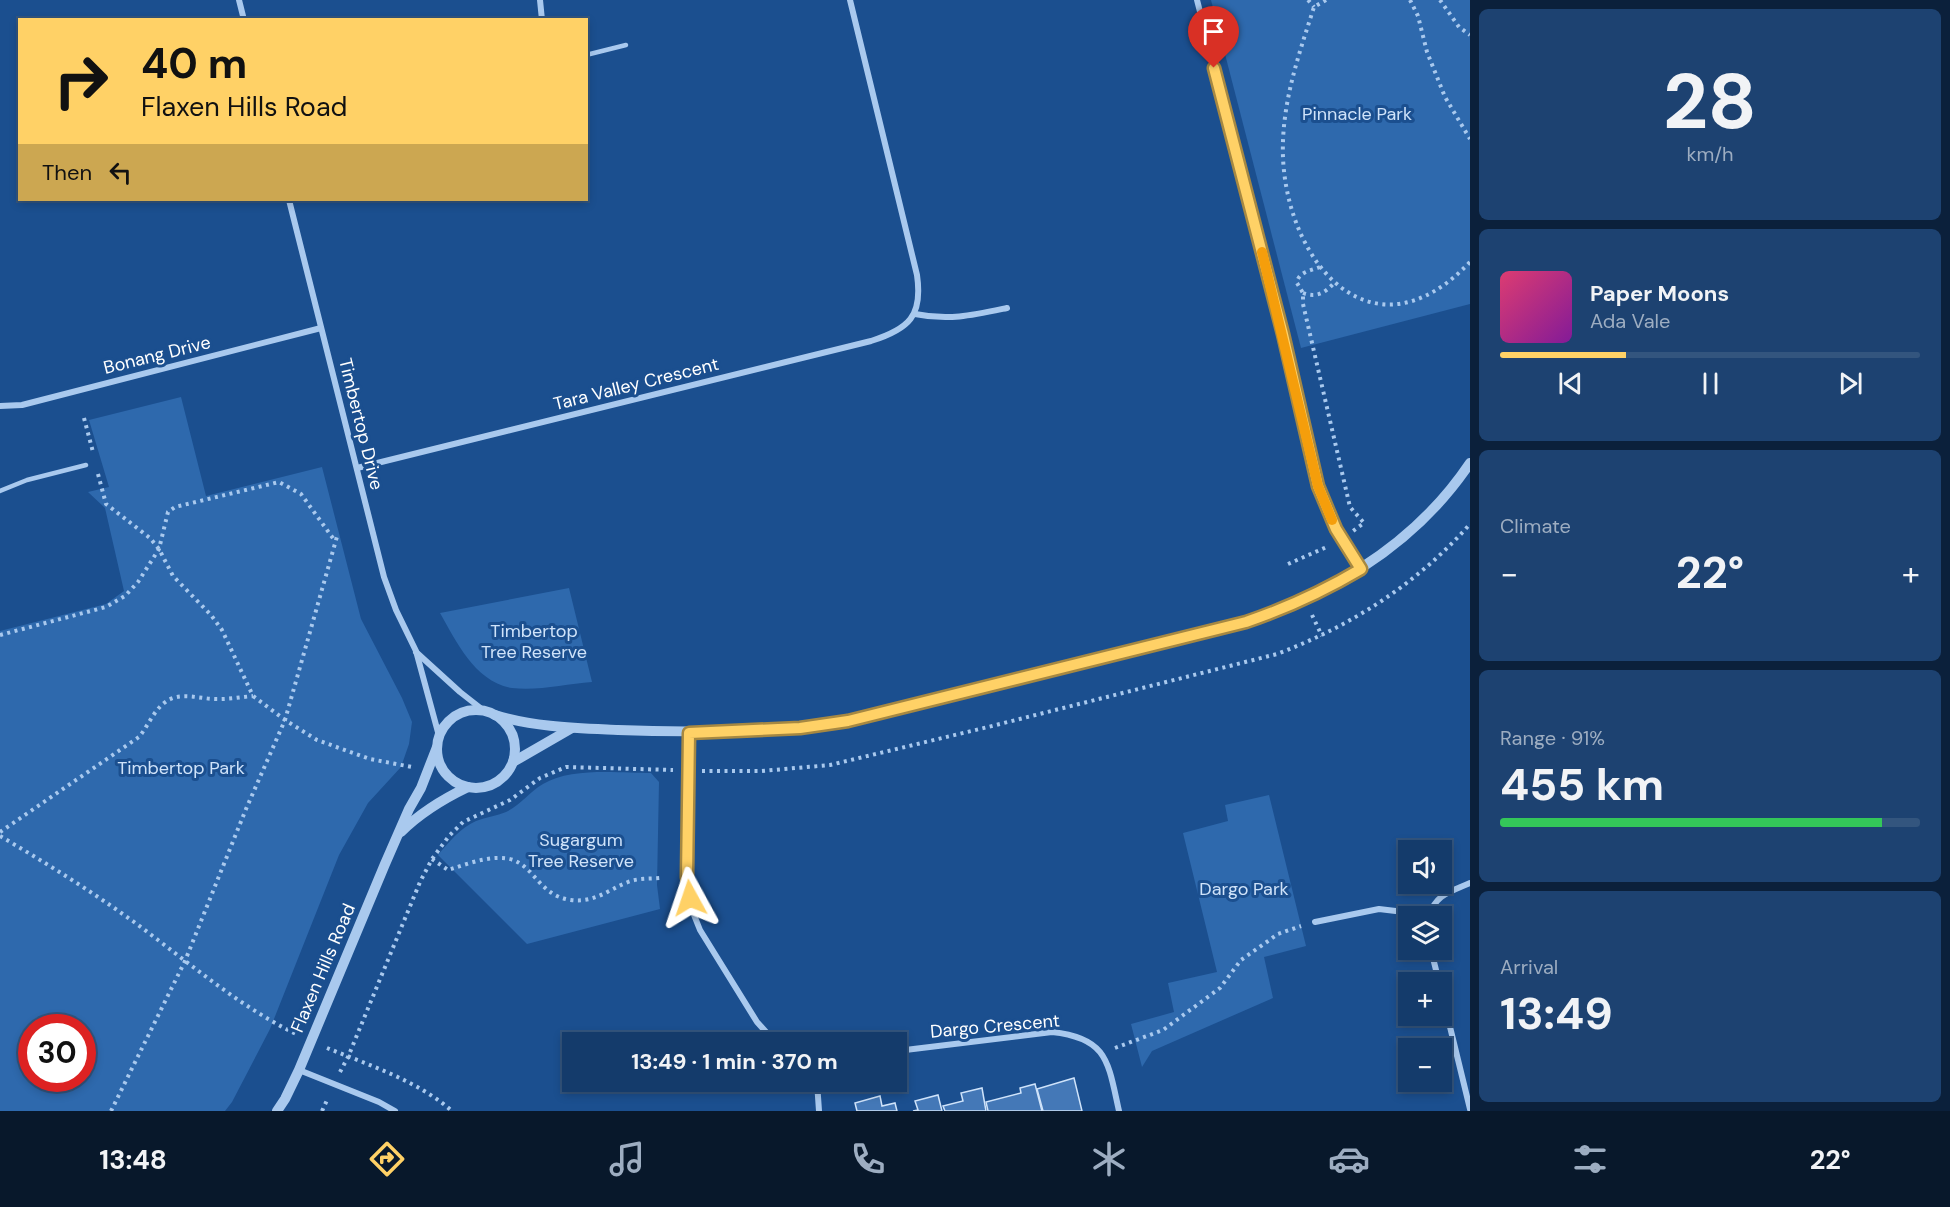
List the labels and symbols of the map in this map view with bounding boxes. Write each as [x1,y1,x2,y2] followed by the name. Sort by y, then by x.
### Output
[1188,6,1239,68] pin
[1302,102,1412,126] park label: Pinnacle Park
[101,330,213,380] street label: Bonang Drive
[551,352,721,416] street label: Tara Valley Crescent
[333,356,389,492] street label: Timbertop Drive
[481,619,587,664] park label: Timbertop Tree Reserve
[117,756,245,780] park label: Timbertop Park
[528,828,634,873] park label: Sugargum Tree Reserve
[658,866,722,930] position arrow
[1199,877,1289,901] park label: Dargo Park
[285,900,361,1036] street label: Flaxen Hills Road
[929,1008,1061,1044] street label: Dargo Crescent
[18,1014,96,1092] speed limit sign: 30

